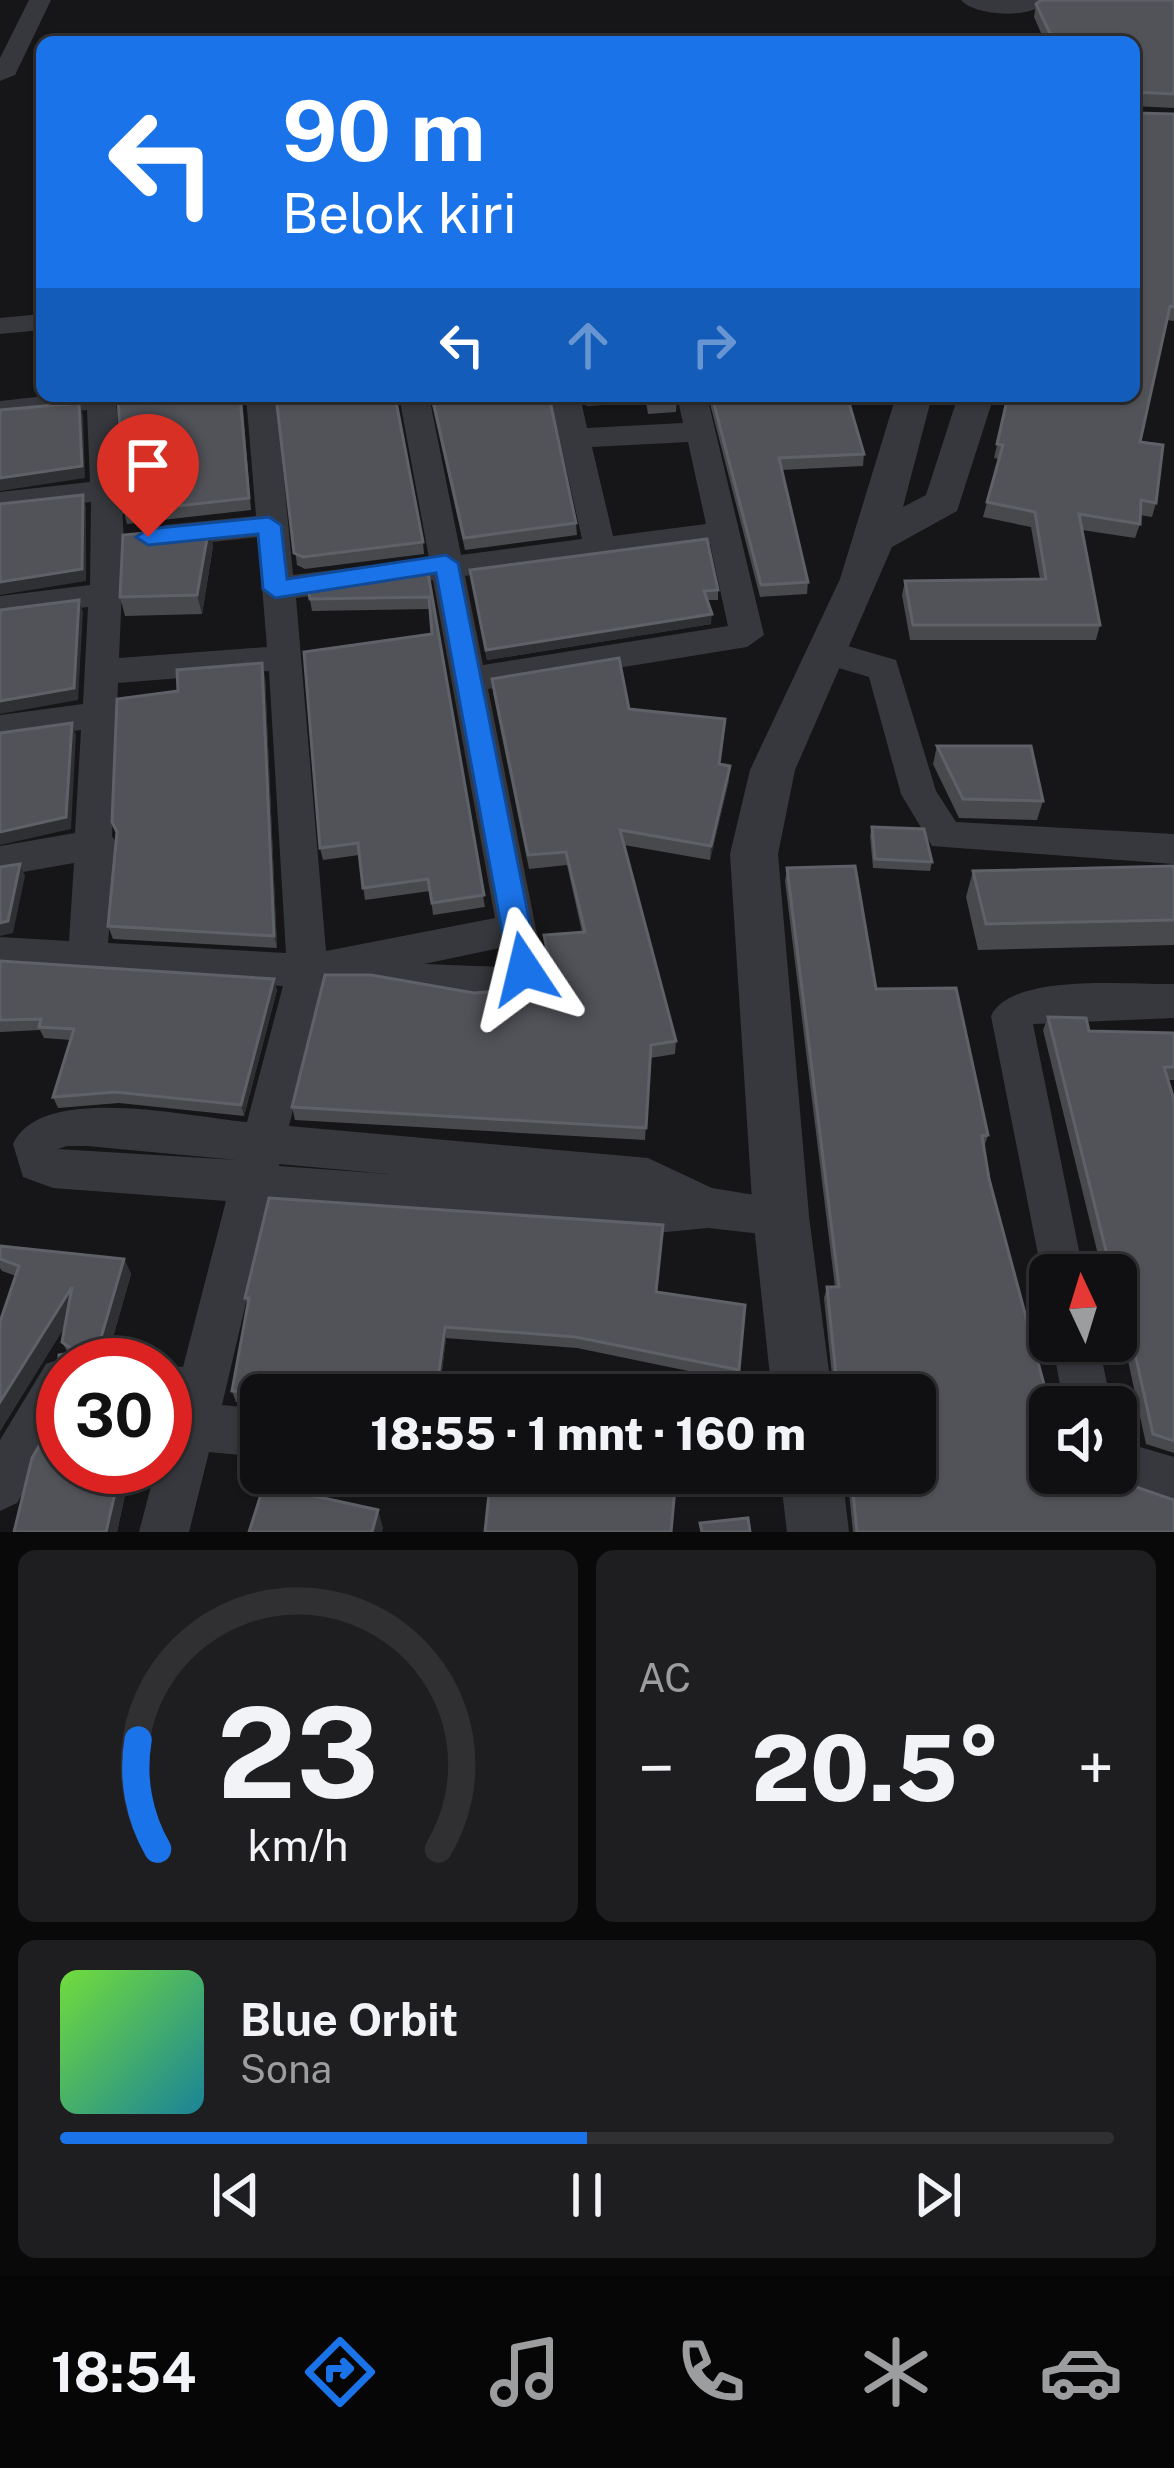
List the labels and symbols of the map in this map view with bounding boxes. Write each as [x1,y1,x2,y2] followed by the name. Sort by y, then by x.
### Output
[97,414,199,537] pin
[461,906,587,1032] position arrow
[1029,1254,1137,1362] north arrow
[36,1338,192,1494] speed limit sign: 30

